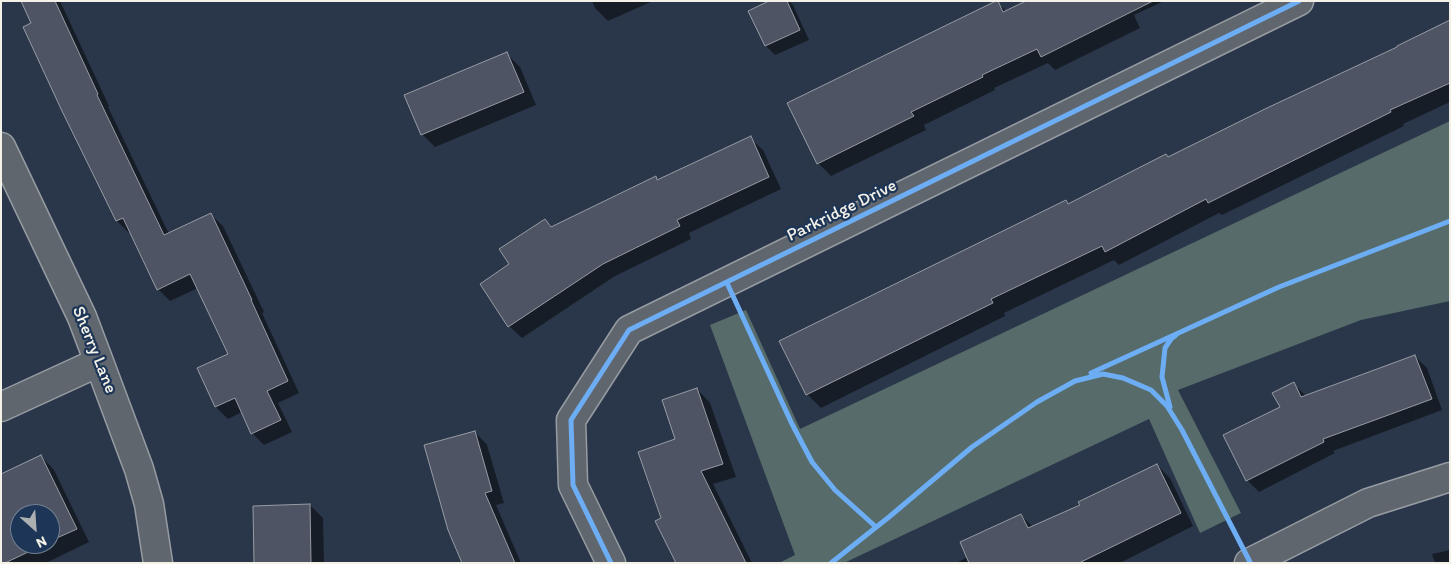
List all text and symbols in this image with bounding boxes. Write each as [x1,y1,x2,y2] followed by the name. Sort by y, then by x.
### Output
[784,175,900,247] street label: Parkridge Drive
[67,303,121,397] street label: Sherry Lane
[10,504,60,554] north arrow
[33,532,49,552] text: N

